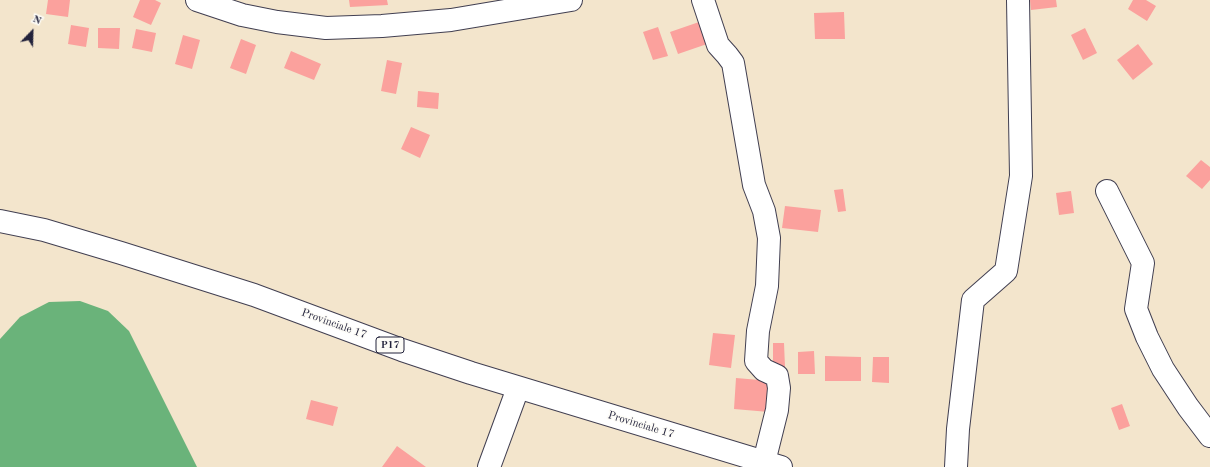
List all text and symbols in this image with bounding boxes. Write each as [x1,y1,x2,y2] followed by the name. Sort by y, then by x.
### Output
[12,12,52,52] north arrow
[31,14,43,27] text: N
[299,306,369,342] street label: Provinciale 17
[376,337,404,353] road number: P17
[606,409,676,441] street label: Provinciale 17

